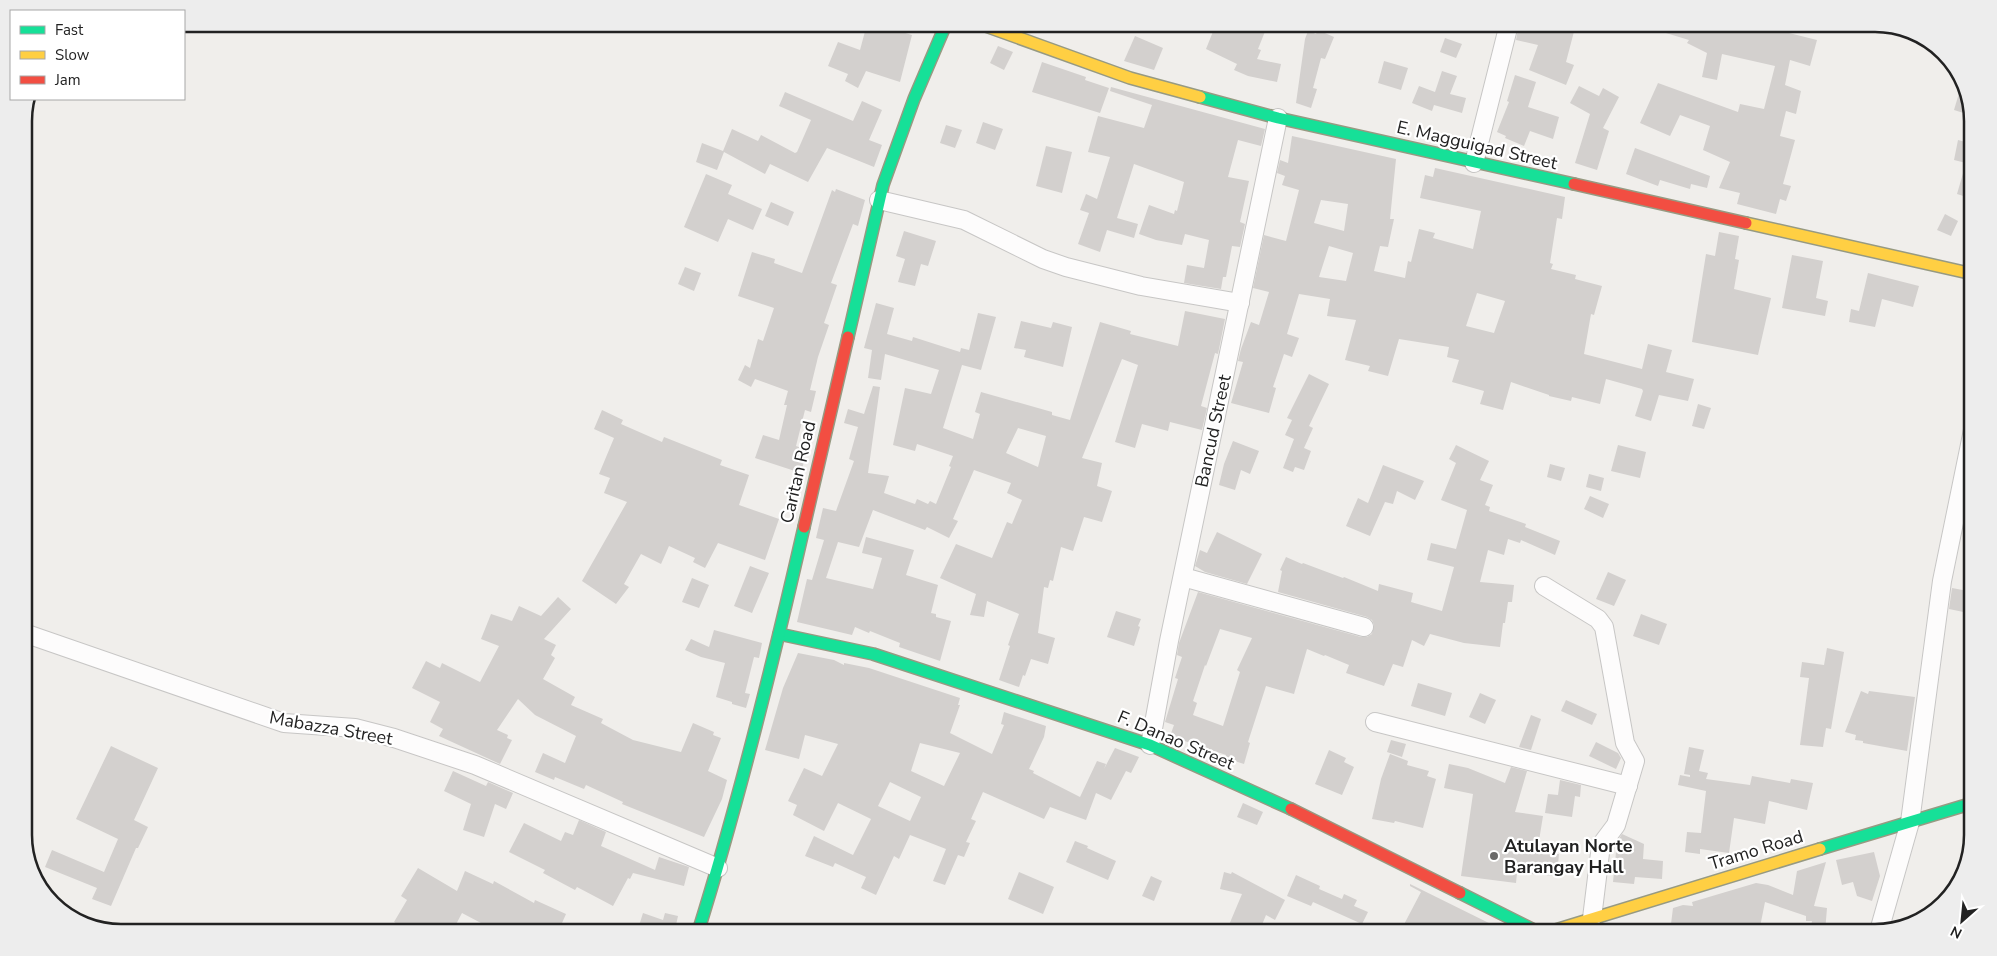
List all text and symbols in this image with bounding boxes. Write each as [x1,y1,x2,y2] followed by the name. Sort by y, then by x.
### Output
[10,10,185,100] legend
[55,20,84,40] text: Fast
[55,45,90,65] text: Slow
[54,70,81,90] text: Jam
[1394,115,1560,175] street label: E. Magguigad Street
[1189,372,1237,490] street label: Bancud Street
[775,418,821,526] street label: Caritan Road
[267,705,395,751] street label: Mabazza Street
[1114,705,1239,776] street label: F. Danao Street
[1706,824,1806,876] street label: Tramo Road
[1504,834,1633,879] place label: Atulayan Norte Barangay Hall
[1488,850,1500,862] marker: Atulayan Norte Barangay Hall
[1937,896,1987,946] north arrow
[1947,921,1965,943] text: N

